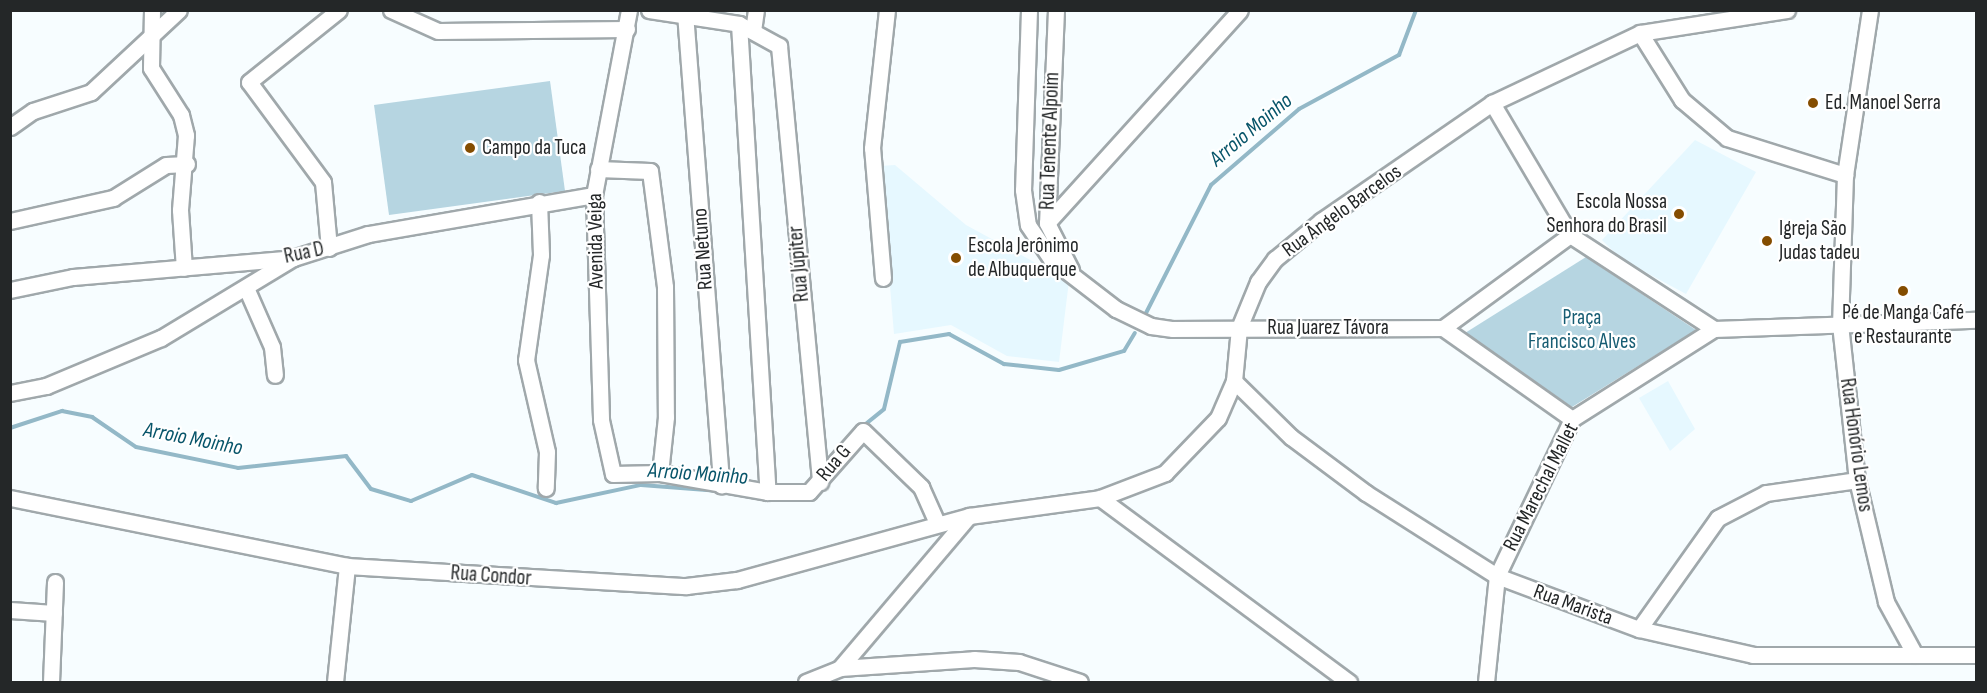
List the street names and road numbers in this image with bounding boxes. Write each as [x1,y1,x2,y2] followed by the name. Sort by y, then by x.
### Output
[1035,72,1065,210] street label: Rua Tenente Alpoim
[1278,159,1406,263] street label: Rua Ângelo Barcelos
[583,193,609,289] street label: Avenida Veiga
[688,207,718,291] street label: Rua Netuno
[783,225,815,303] street label: Rua Júpiter
[282,236,326,270] street label: Rua D
[1267,315,1389,341] street label: Rua Juarez Távora
[1834,377,1878,513] street label: Rua Honório Lemos
[1498,419,1584,555] street label: Rua Marechal Mallet
[811,439,857,487] street label: Rua G
[450,561,532,591] street label: Rua Condor
[1530,579,1616,631] street label: Rua Marista

